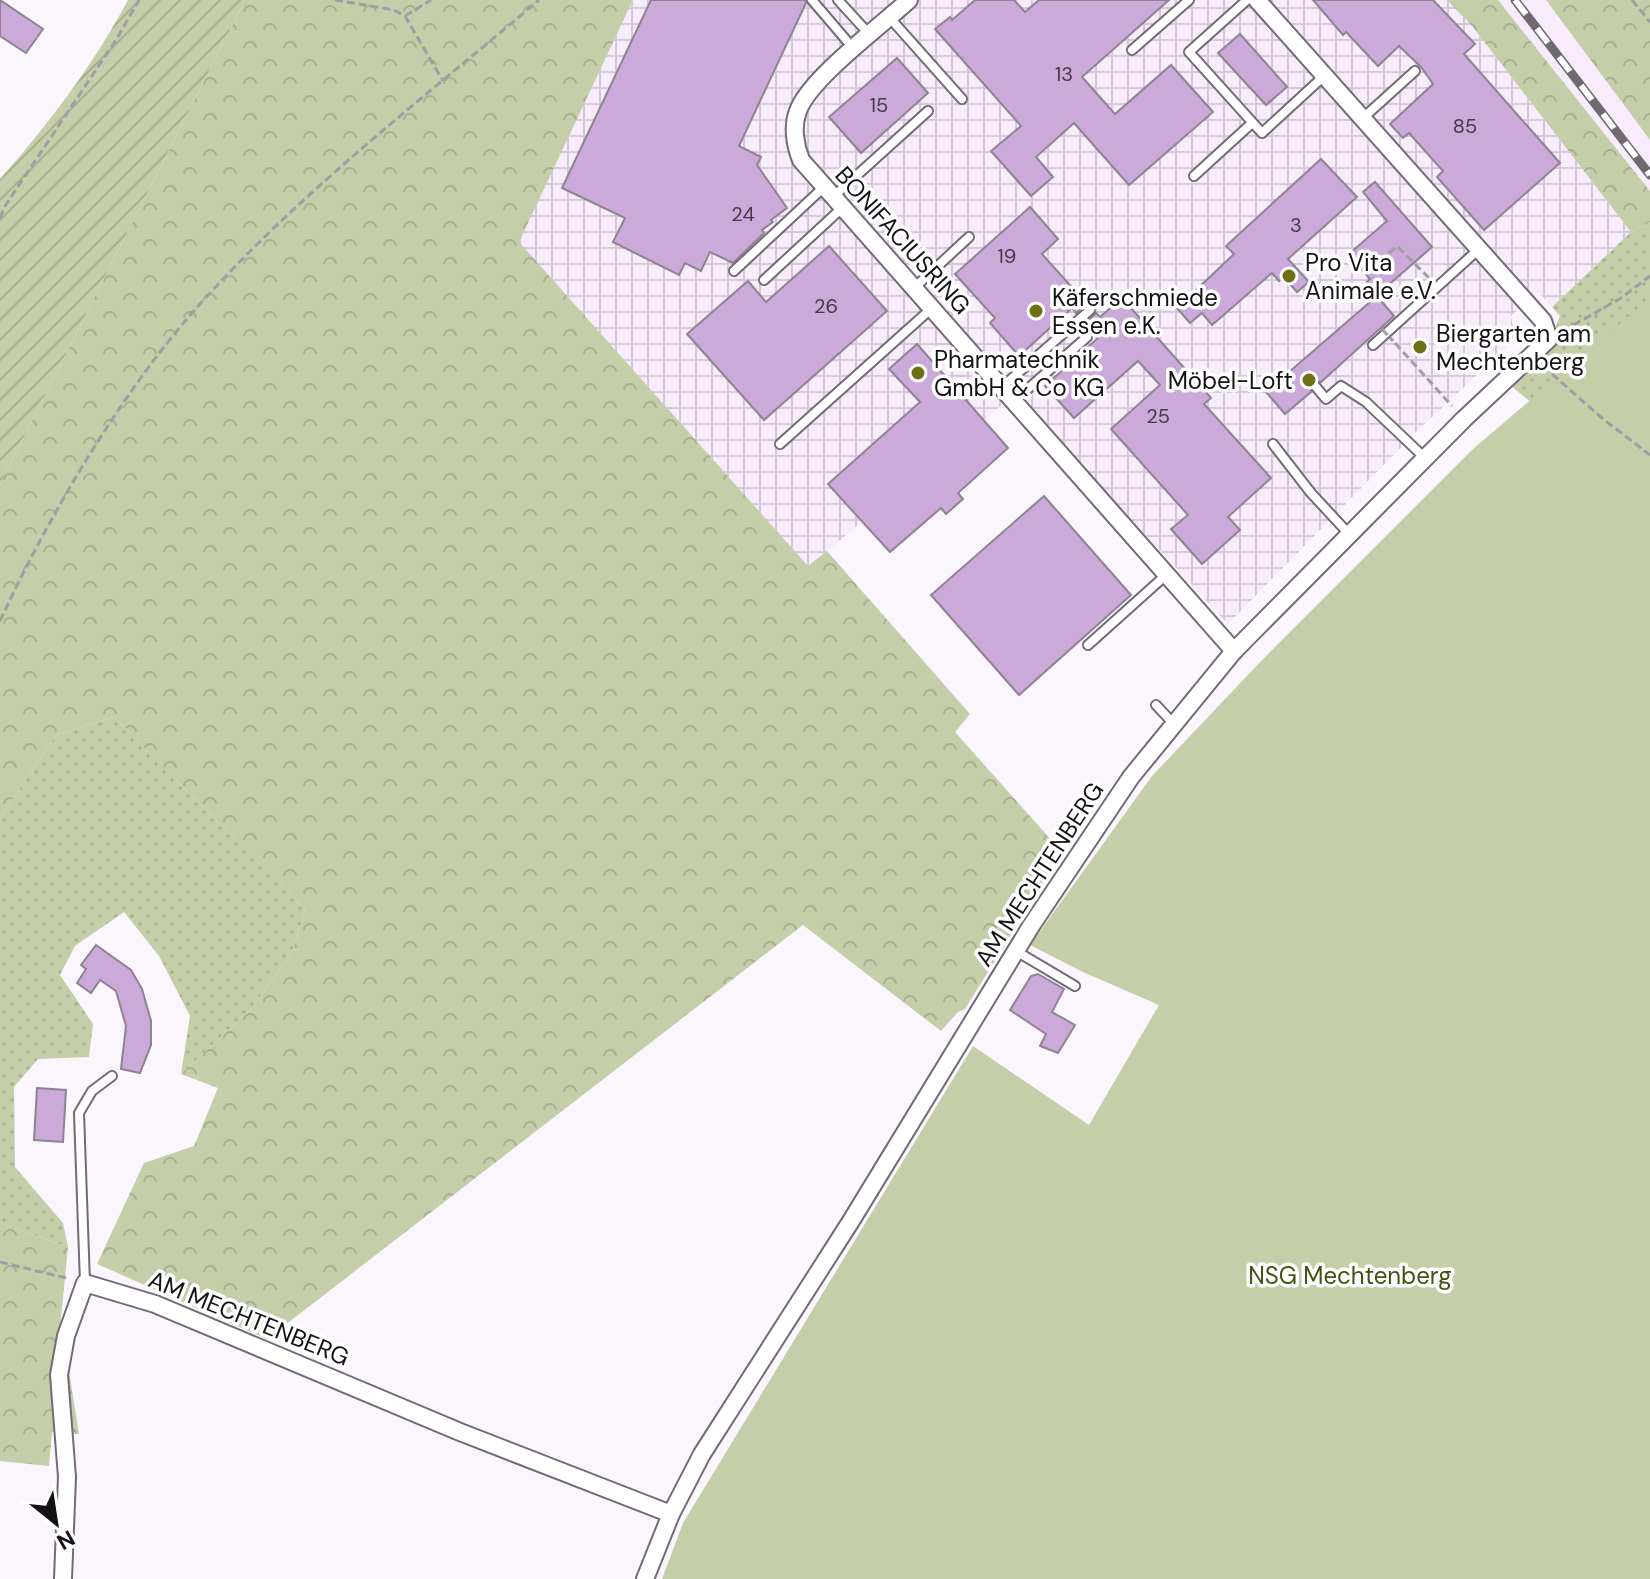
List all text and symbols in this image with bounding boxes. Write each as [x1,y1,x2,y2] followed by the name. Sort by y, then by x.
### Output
[1055,61,1073,87] house number: 13
[870,92,888,118] house number: 15
[1453,113,1477,139] house number: 85
[828,160,978,320] street label: BONIFACIUSRING
[731,201,755,227] house number: 24
[1290,212,1302,238] house number: 3
[998,243,1016,269] house number: 19
[1305,247,1436,306] place label: Pro Vita Animale e.V.
[1280,267,1298,285] marker: Pro Vita Animale e.V.
[1052,282,1218,341] place label: Käferschmiede Essen e.K.
[814,293,838,319] house number: 26
[1027,302,1045,320] marker: Käferschmiede Essen e.K.
[1436,318,1591,377] place label: Biergarten am Mechtenberg
[1411,338,1429,356] marker: Biergarten am Mechtenberg
[934,344,1104,403] place label: Pharmatechnik GmbH & Co KG
[909,364,927,382] marker: Pharmatechnik GmbH & Co KG
[1168,365,1293,396] place label: Möbel-Loft
[1300,371,1318,389] marker: Möbel-Loft
[1146,403,1170,429] house number: 25
[968,776,1110,972] street label: AM MECHTENBERG
[1248,1260,1452,1291] park label: NSG Mechtenberg
[144,1264,354,1372] street label: AM MECHTENBERG
[16,1483,96,1563] north arrow
[52,1523,80,1556] text: N

